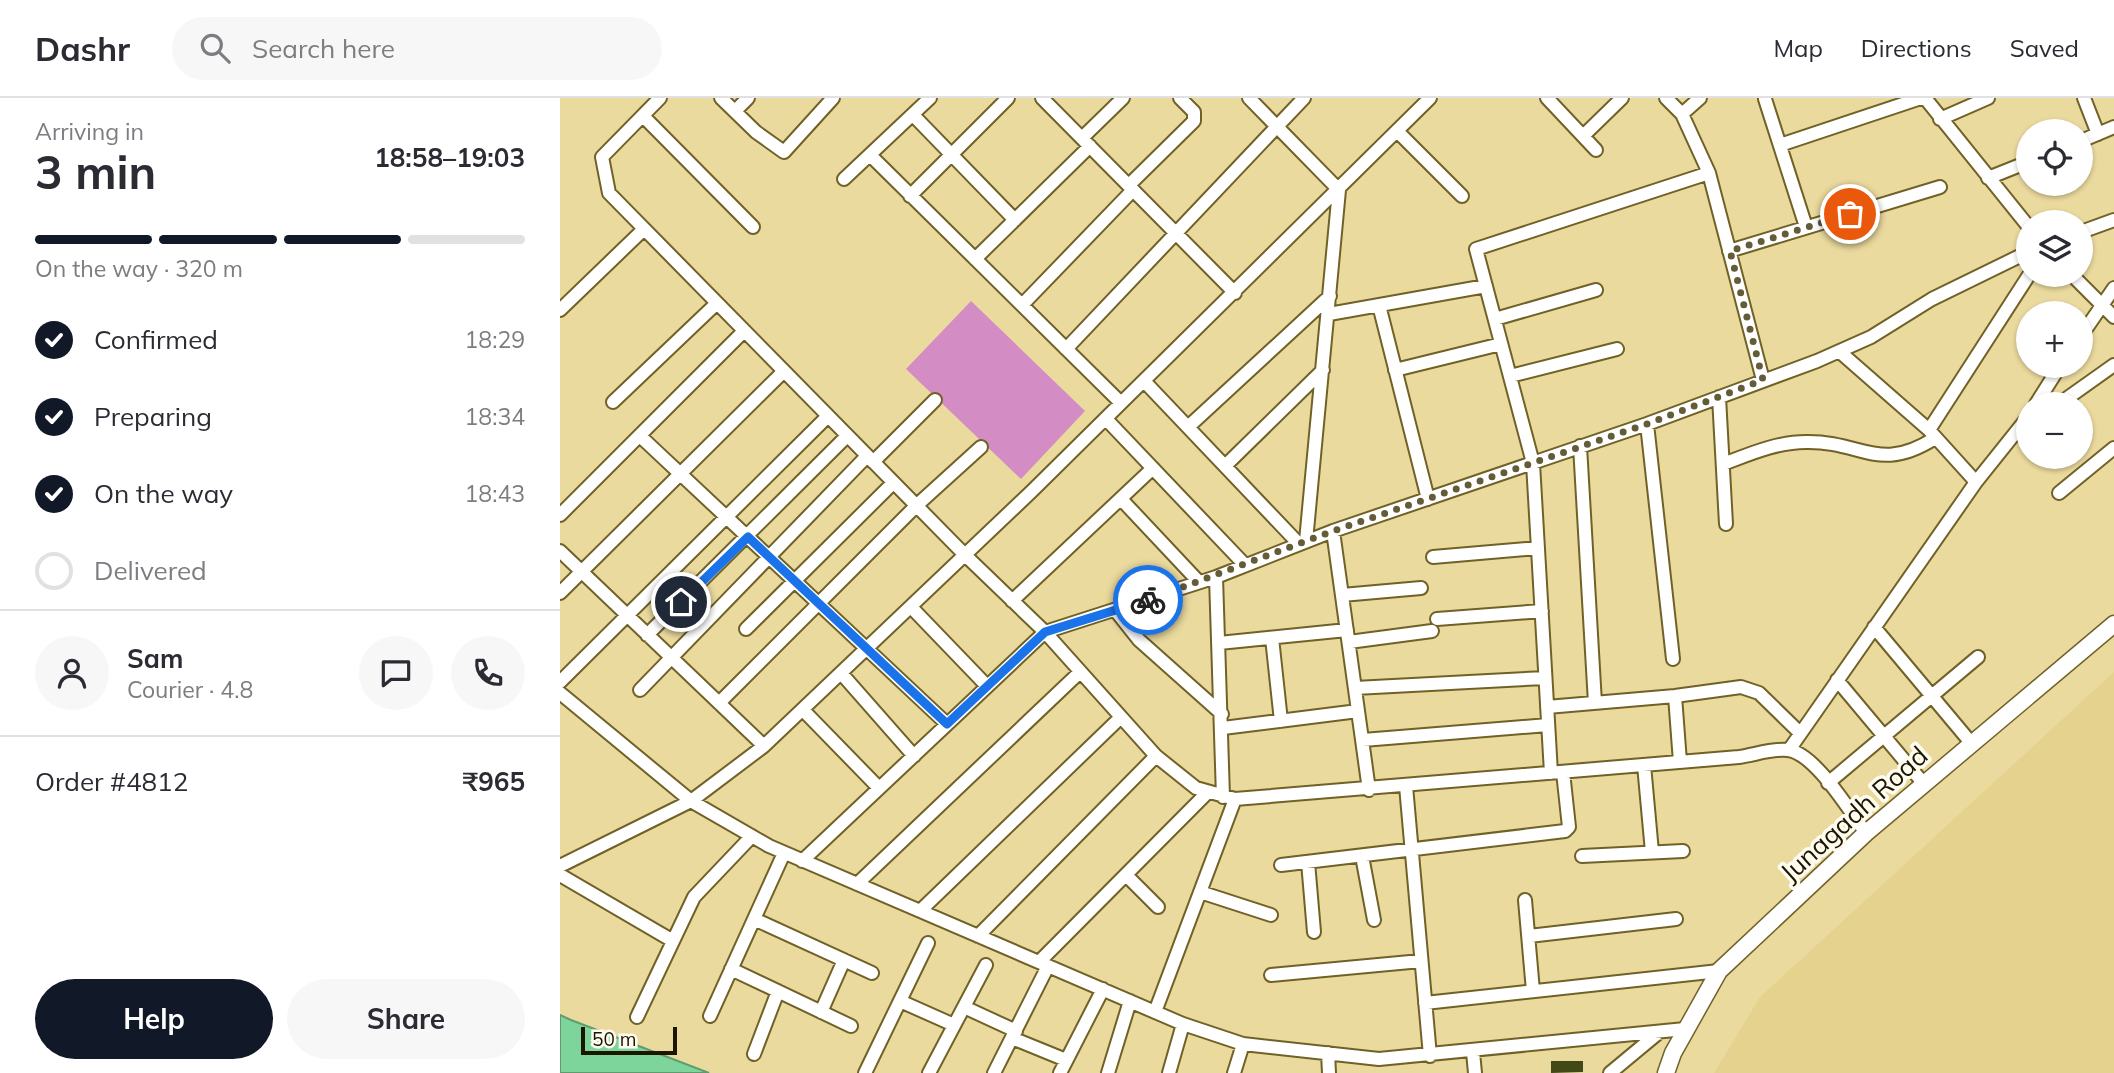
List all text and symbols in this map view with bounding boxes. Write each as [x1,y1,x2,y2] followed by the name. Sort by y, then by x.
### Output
[172,17,662,80] search box
[35,28,130,69] text: Dashr
[196,29,234,67] icon: search
[252,32,395,65] text: Search here
[1773,33,1823,63] text: Map
[1861,33,1972,63] text: Directions
[2010,33,2079,63] text: Saved
[35,117,144,146] text: Arriving in
[2016,119,2093,469] map controls
[2016,119,2093,196] button: locate
[374,141,525,174] text: 18:58–19:03
[35,143,156,201] text: 3 min
[1820,184,1880,244] pin
[1831,195,1869,233] icon: bag
[2016,210,2093,287] button: layers
[35,254,243,283] text: On the way · 320 m
[2016,301,2093,378] button: +
[35,321,73,359] icon: check
[94,323,218,356] text: Confirmed
[465,325,525,354] text: 18:29
[2016,392,2093,469] button: −
[35,398,73,436] icon: check
[94,400,212,433] text: Preparing
[465,402,525,431] text: 18:34
[35,475,73,513] icon: check
[94,477,233,510] text: On the way
[465,479,525,508] text: 18:43
[94,554,207,587] text: Delivered
[1113,565,1183,635] courier
[651,572,711,632] pin
[1129,581,1167,619] icon: bike
[662,583,700,621] icon: home
[35,636,109,710] button: person
[359,636,433,710] button: chat
[451,636,525,710] button: phone
[127,642,183,675] text: Sam
[127,675,253,704] text: Courier · 4.8
[1773,739,1934,888] street label: Junagadh Road
[35,765,188,798] text: Order #4812
[463,765,525,798] text: ₹965
[35,979,273,1059] button: Help
[287,979,525,1059] button: Share
[581,1024,677,1056] scale bar
[592,1027,636,1051] text: 50 m

